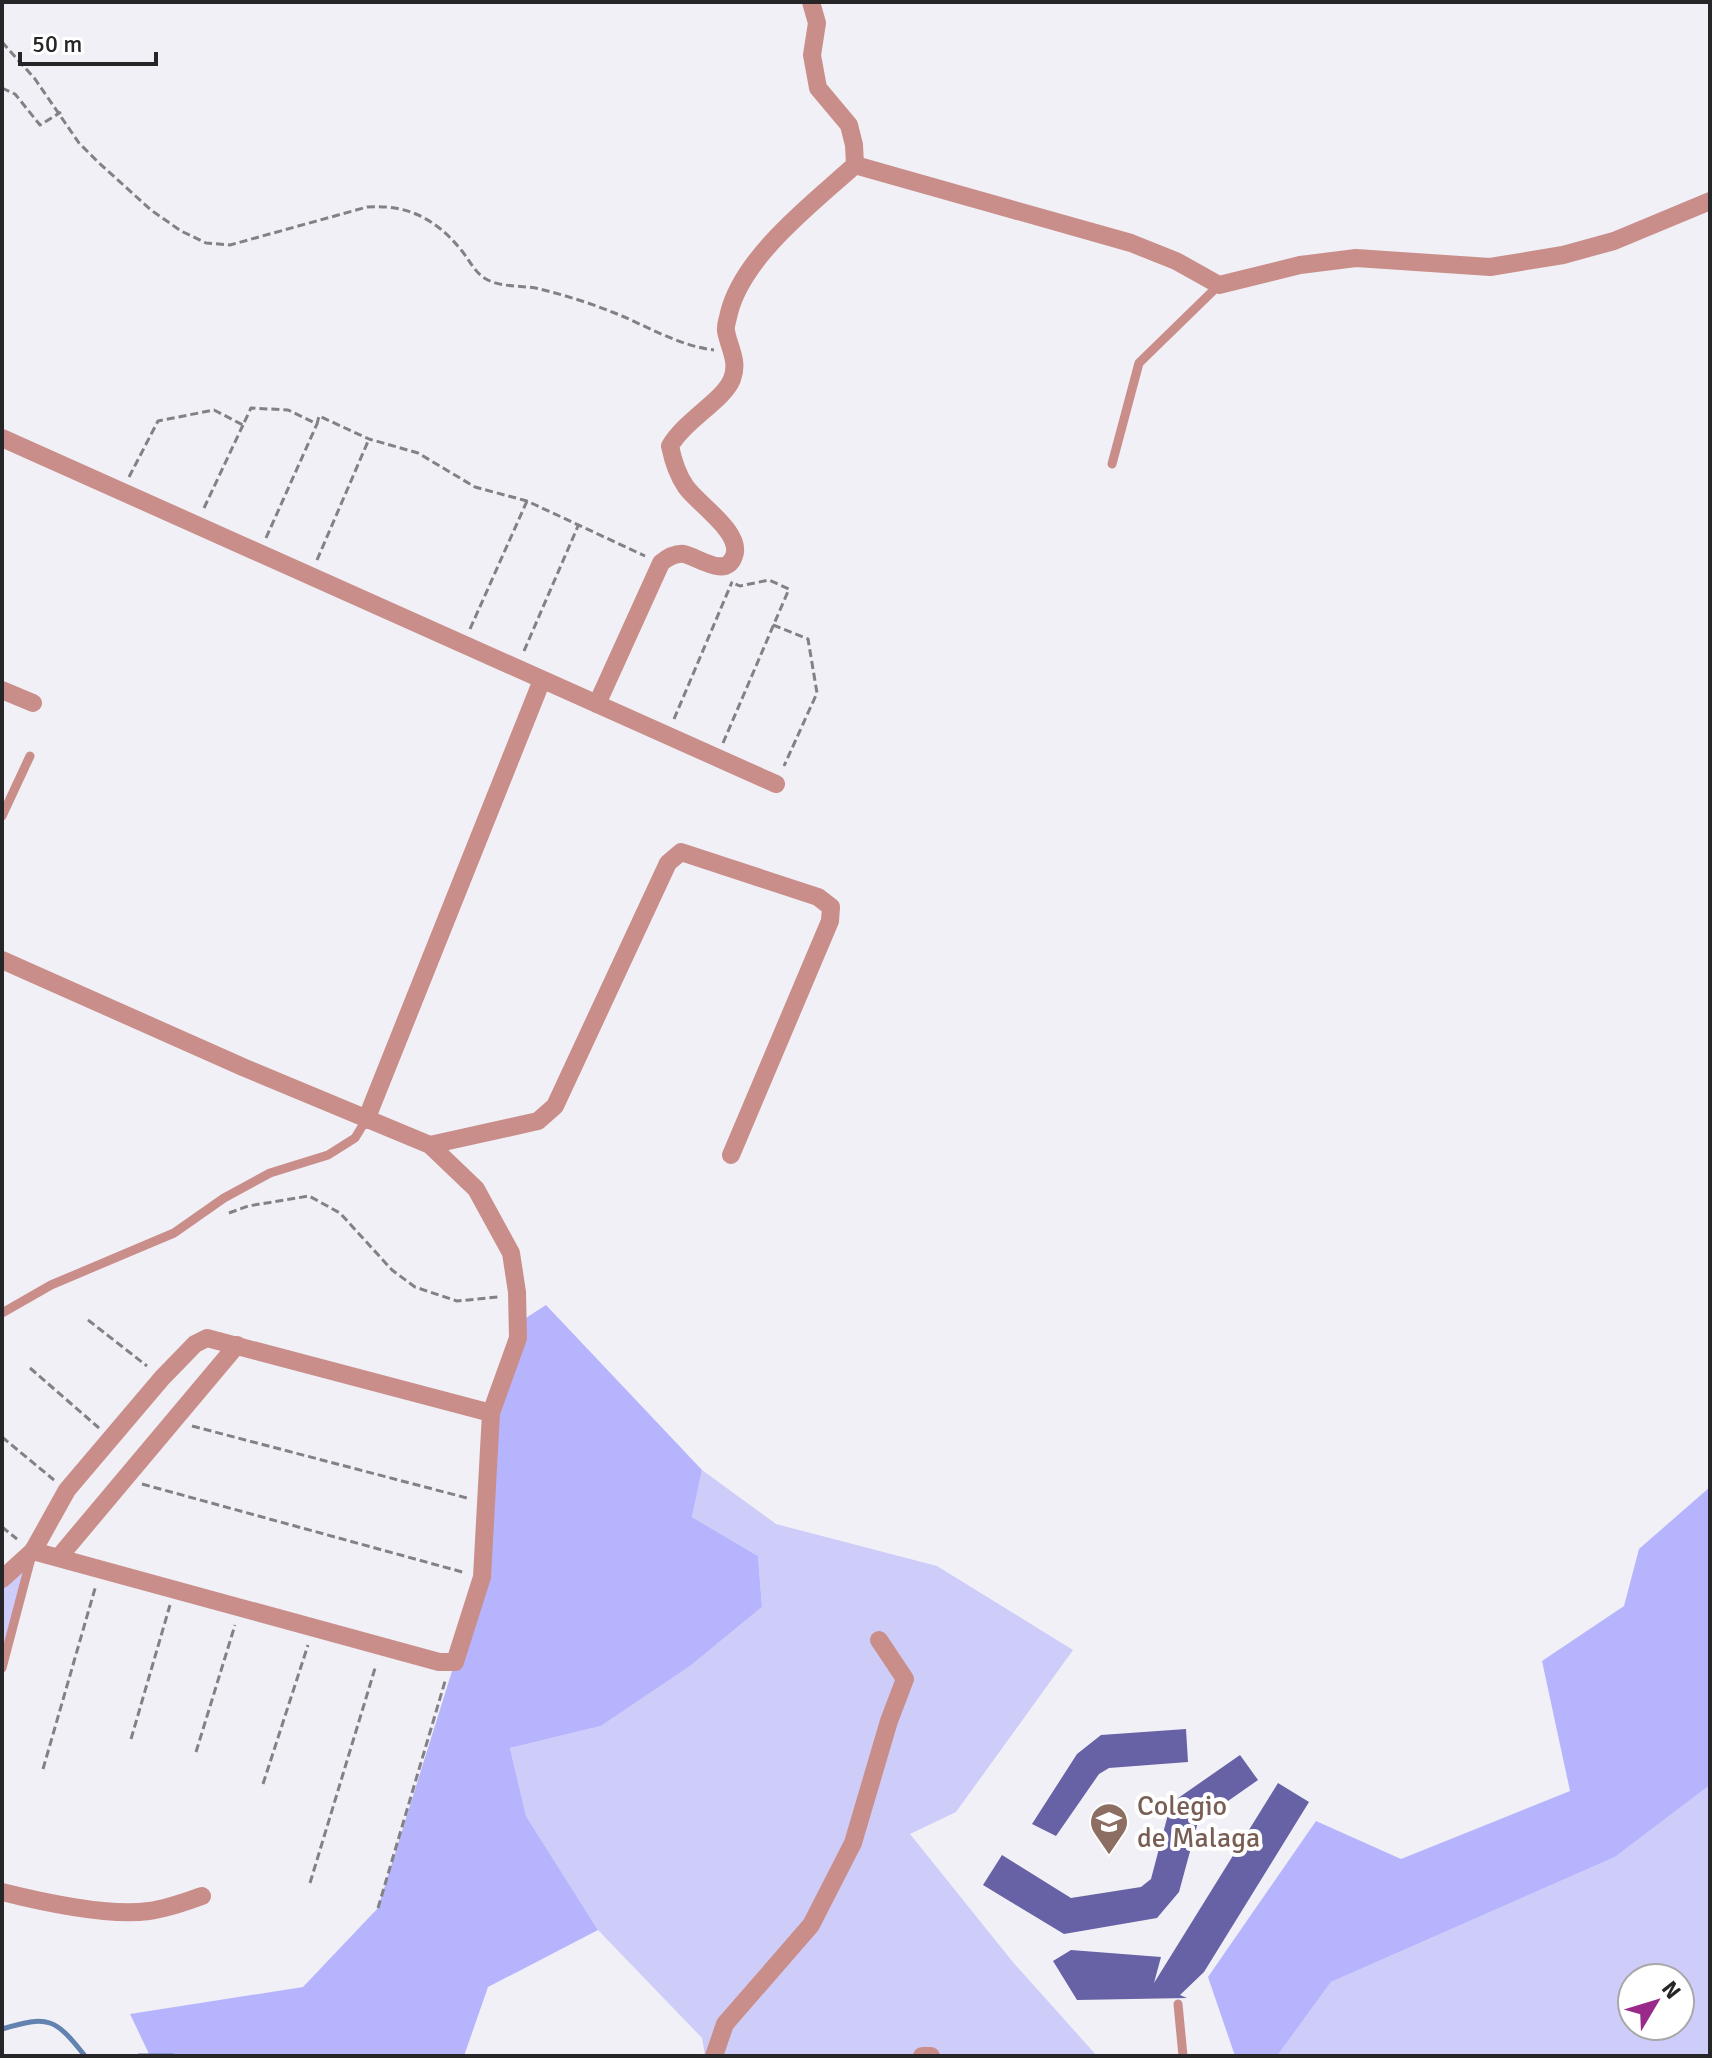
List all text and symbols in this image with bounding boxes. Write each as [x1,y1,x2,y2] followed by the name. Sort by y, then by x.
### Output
[20,16,156,66] scale bar
[32,29,82,59] text: 50 m
[1137,1789,1260,1855] place label: Colegio de Malaga
[1088,1801,1130,1856] school or university icon: Colegio de Malaga
[1616,1962,1696,2042] north arrow
[1656,1976,1687,2004] text: N

